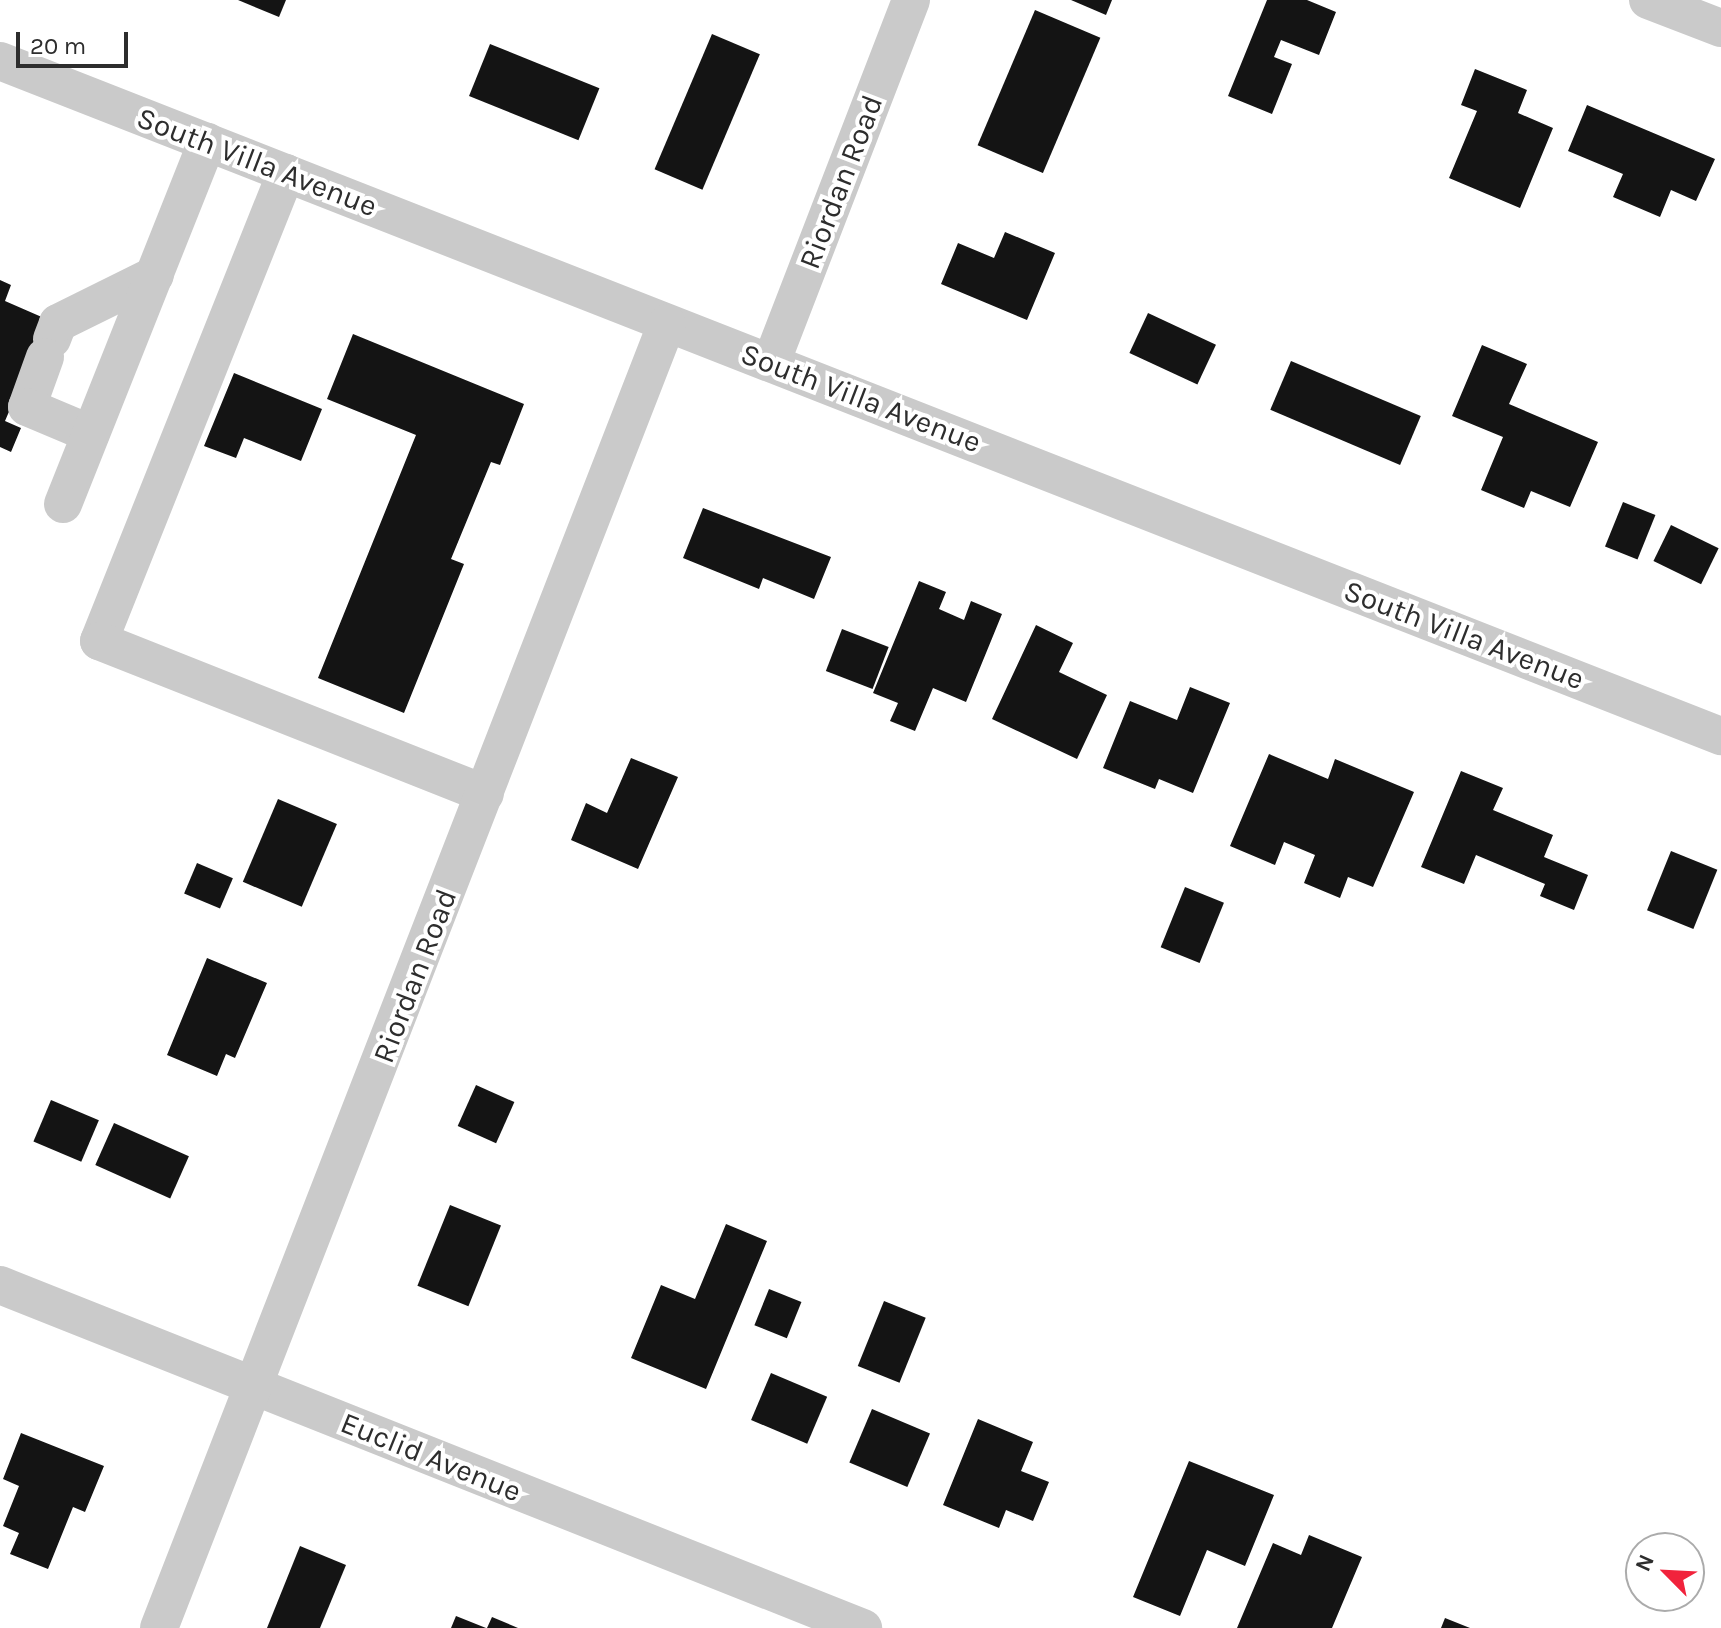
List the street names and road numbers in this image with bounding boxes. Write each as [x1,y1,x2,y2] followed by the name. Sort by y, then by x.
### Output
[791,90,891,274] street label: Riordan Road
[132,100,382,224] street label: South Villa Avenue
[736,336,986,460] street label: South Villa Avenue
[1339,573,1589,697] street label: South Villa Avenue
[365,884,465,1068] street label: Riordan Road
[335,1404,527,1510] street label: Euclid Avenue

